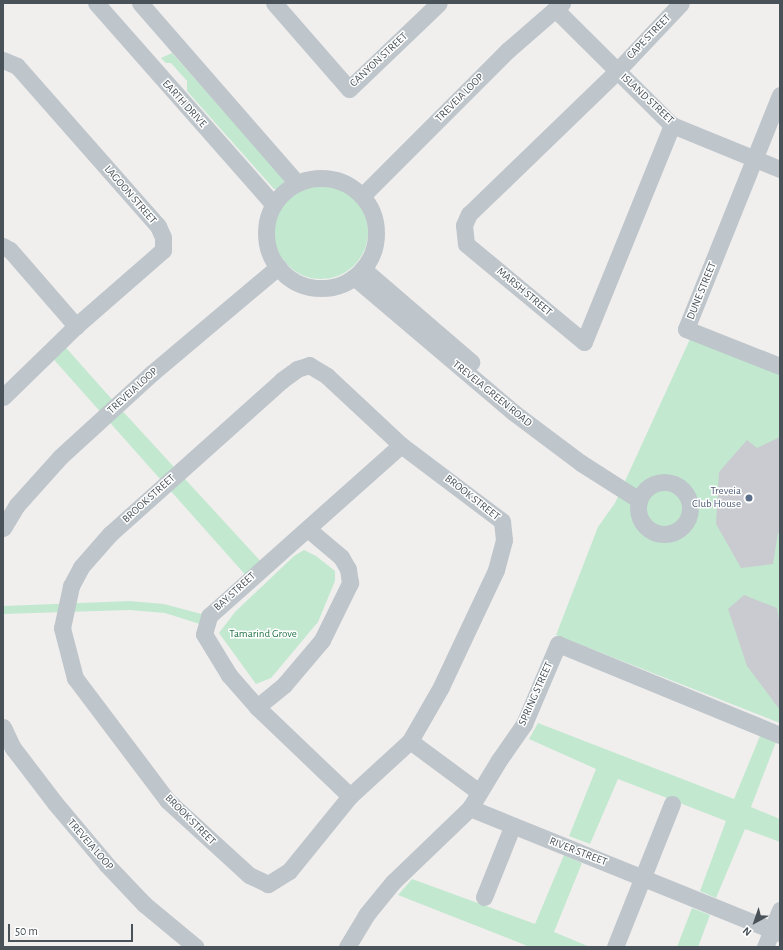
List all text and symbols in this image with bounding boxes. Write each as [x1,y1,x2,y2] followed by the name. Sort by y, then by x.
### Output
[624,12,674,62] street label: CAPE STREET
[347,30,411,90] street label: CANYON STREET
[433,71,487,125] street label: TREVEIA LOOP
[618,71,676,127] street label: ISLAND STREET
[159,77,209,131] street label: EARTH DRIVE
[101,163,159,227] street label: LAGOON STREET
[684,260,720,322] street label: DUNE STREET
[494,265,554,319] street label: MARSH STREET
[450,358,534,430] street label: TREVEIA GREEN ROAD
[105,365,161,417] street label: TREVEIA LOOP
[120,472,178,526] street label: BROOK STREET
[442,472,502,524] street label: BROOK STREET
[692,485,741,511] place label: Treveia Club House
[744,493,754,503] marker: Treveia Club House
[211,570,259,614] street label: BAY STREET
[229,627,297,641] park label: Tamarind Grove
[516,660,556,728] street label: SPRING STREET
[162,792,218,848] street label: BROOK STREET
[64,817,116,873] street label: TREVEIA LOOP
[547,835,609,869] street label: RIVER STREET
[735,902,775,942] north arrow
[10,916,135,942] scale bar
[15,925,38,937] text: 50 m
[740,925,753,938] text: N

